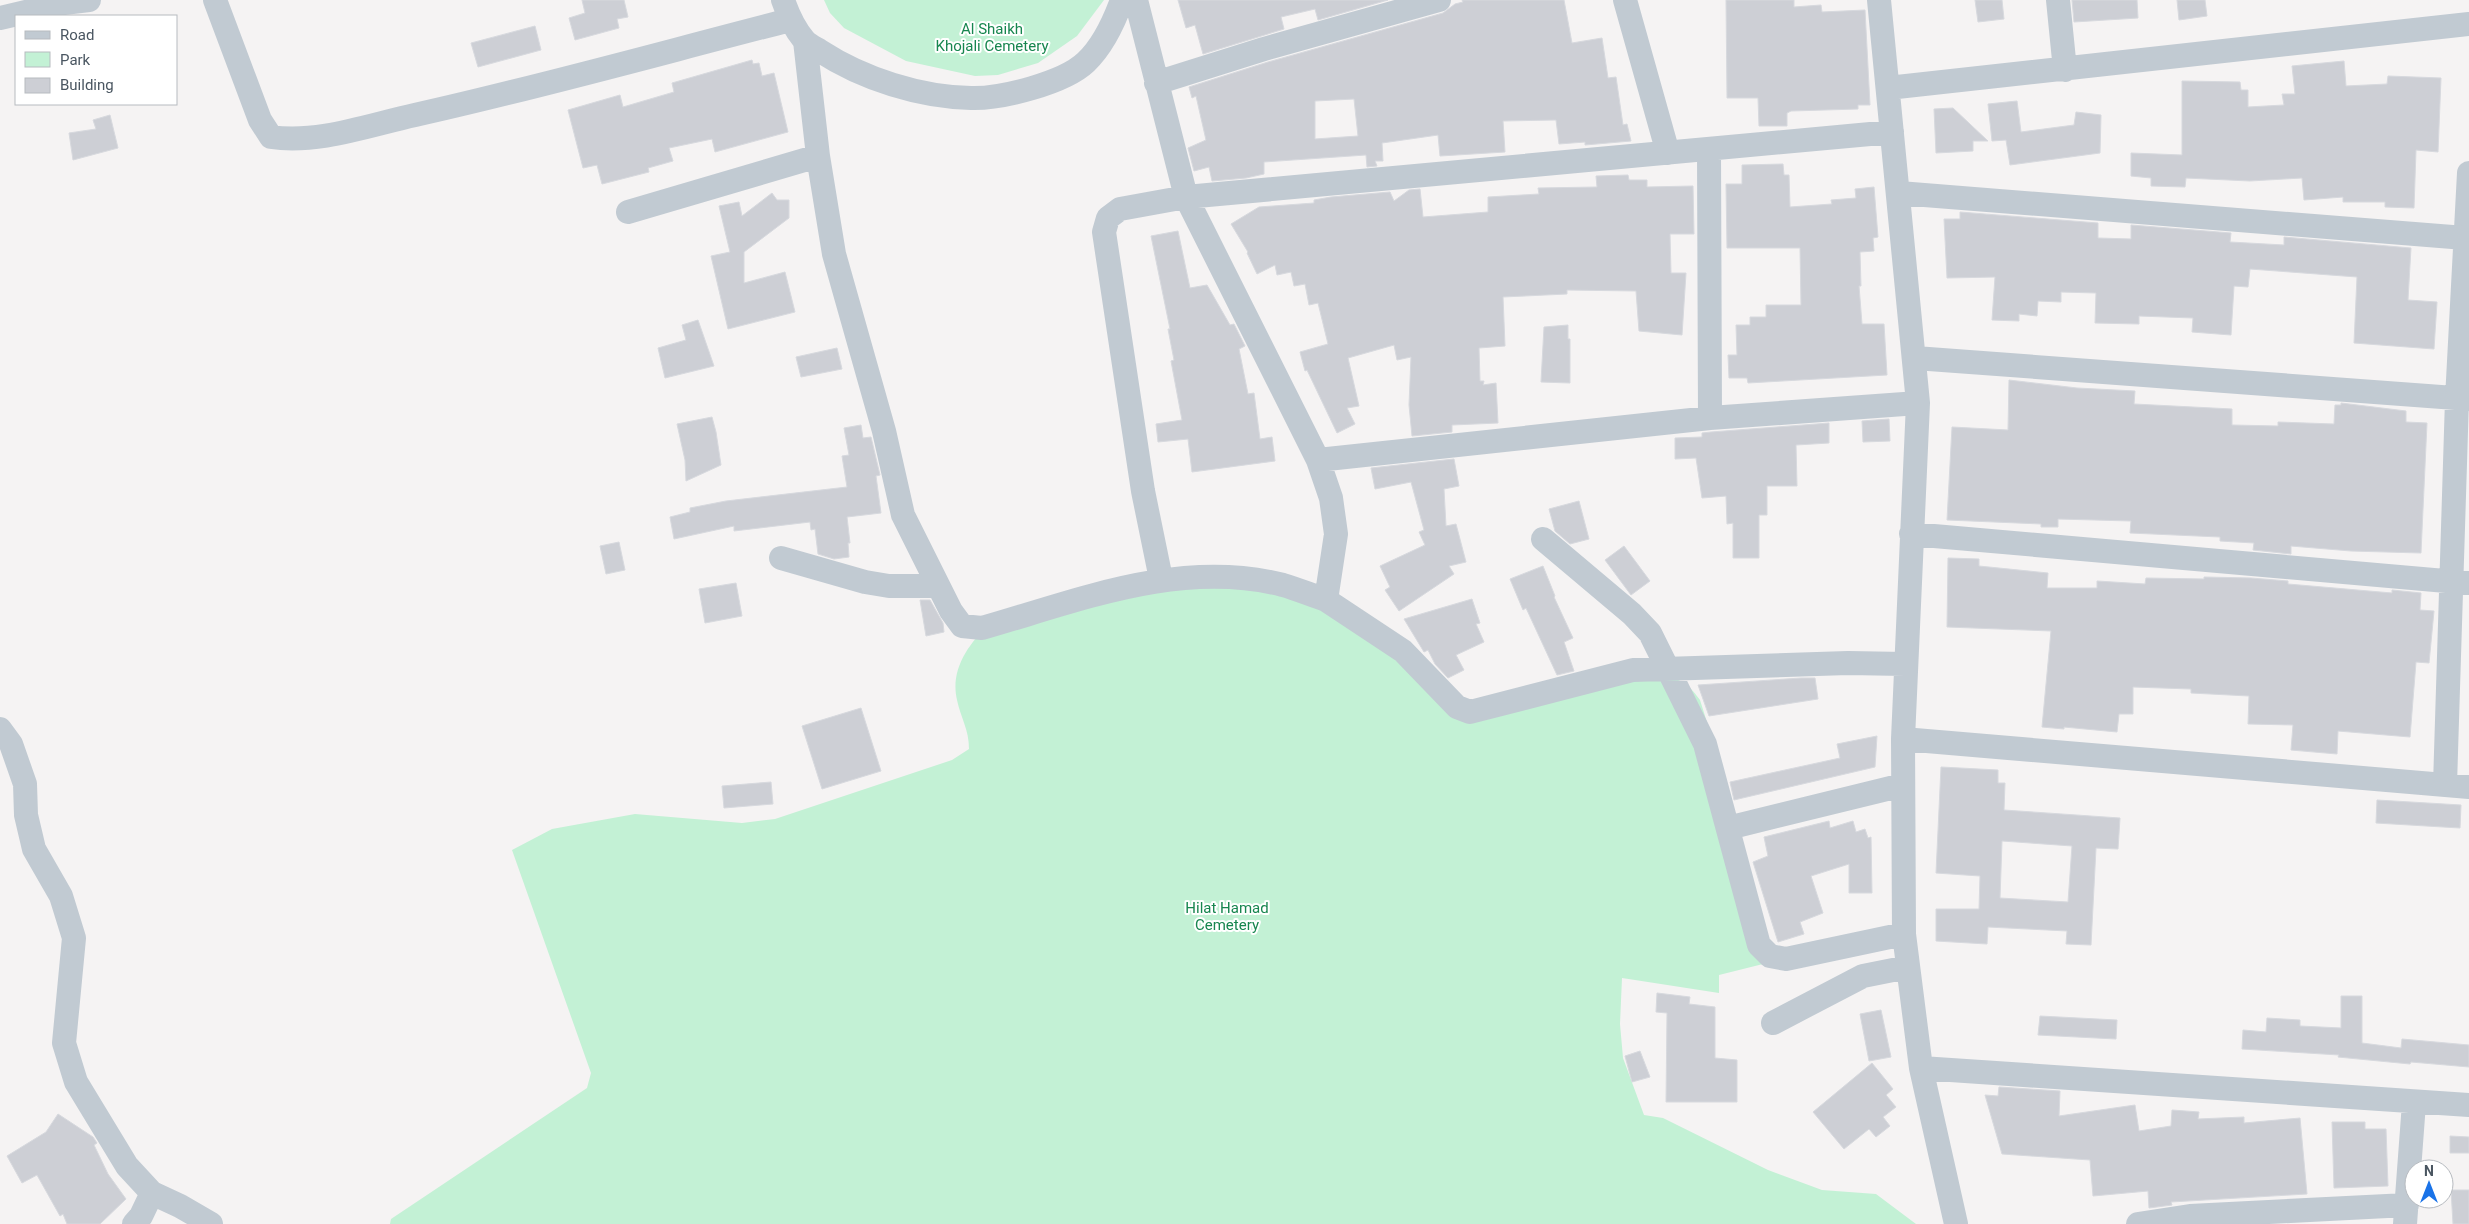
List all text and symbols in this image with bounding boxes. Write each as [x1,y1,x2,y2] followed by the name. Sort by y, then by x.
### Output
[15,15,178,105] legend
[936,20,1049,55] park label: Al Shaikh Khojali Cemetery
[60,26,94,44] text: Road
[60,51,91,69] text: Park
[60,76,114,94] text: Building
[1185,899,1269,934] park label: Hilat Hamad Cemetery
[2404,1159,2454,1209] north arrow
[2424,1163,2434,1179] text: N

